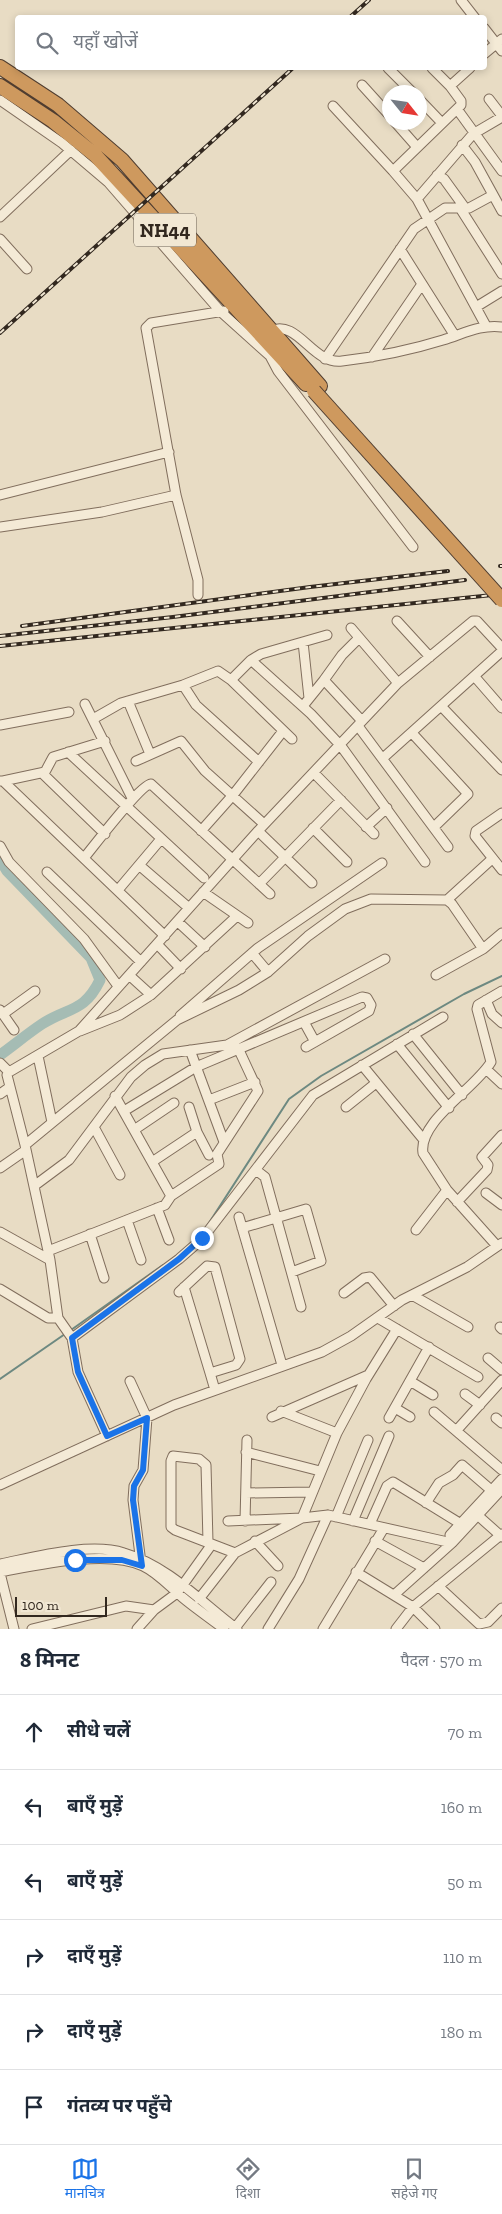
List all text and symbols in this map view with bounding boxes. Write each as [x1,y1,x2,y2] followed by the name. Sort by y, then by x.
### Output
[15,15,487,70] search box
[33,29,61,57] icon: search
[73,30,138,53] text: यहाँ खोजें
[382,85,427,130] north arrow
[134,214,196,246] road number: NH44
[191,1227,214,1250] route end
[64,1549,87,1572] route start
[15,1594,108,1617] scale bar
[22,1597,59,1614] text: 100 m
[20,1647,79,1672] text: 8 मिनट
[400,1651,482,1670] text: पैदल · 570 m
[20,1718,48,1746] icon: ahead
[67,1719,130,1742] text: सीधे चलें
[448,1723,482,1742] text: 70 m
[20,1793,48,1821] icon: left
[67,1794,123,1817] text: बाएँ मुड़ें
[441,1798,482,1817] text: 160 m
[20,1868,48,1896] icon: left
[67,1869,123,1892] text: बाएँ मुड़ें
[447,1873,482,1892] text: 50 m
[20,1943,48,1971] icon: right
[67,1944,122,1967] text: दाएँ मुड़ें
[443,1948,482,1967] text: 110 m
[20,2018,48,2046] icon: right
[67,2019,122,2042] text: दाएँ मुड़ें
[441,2023,482,2042] text: 180 m
[20,2093,48,2121] icon: arrive
[67,2094,172,2117] text: गंतव्य पर पहुँचे
[65,2155,105,2204] tab: मानचित्र
[234,2155,262,2204] tab: दिशा
[391,2155,437,2204] tab: सहेजे गए

